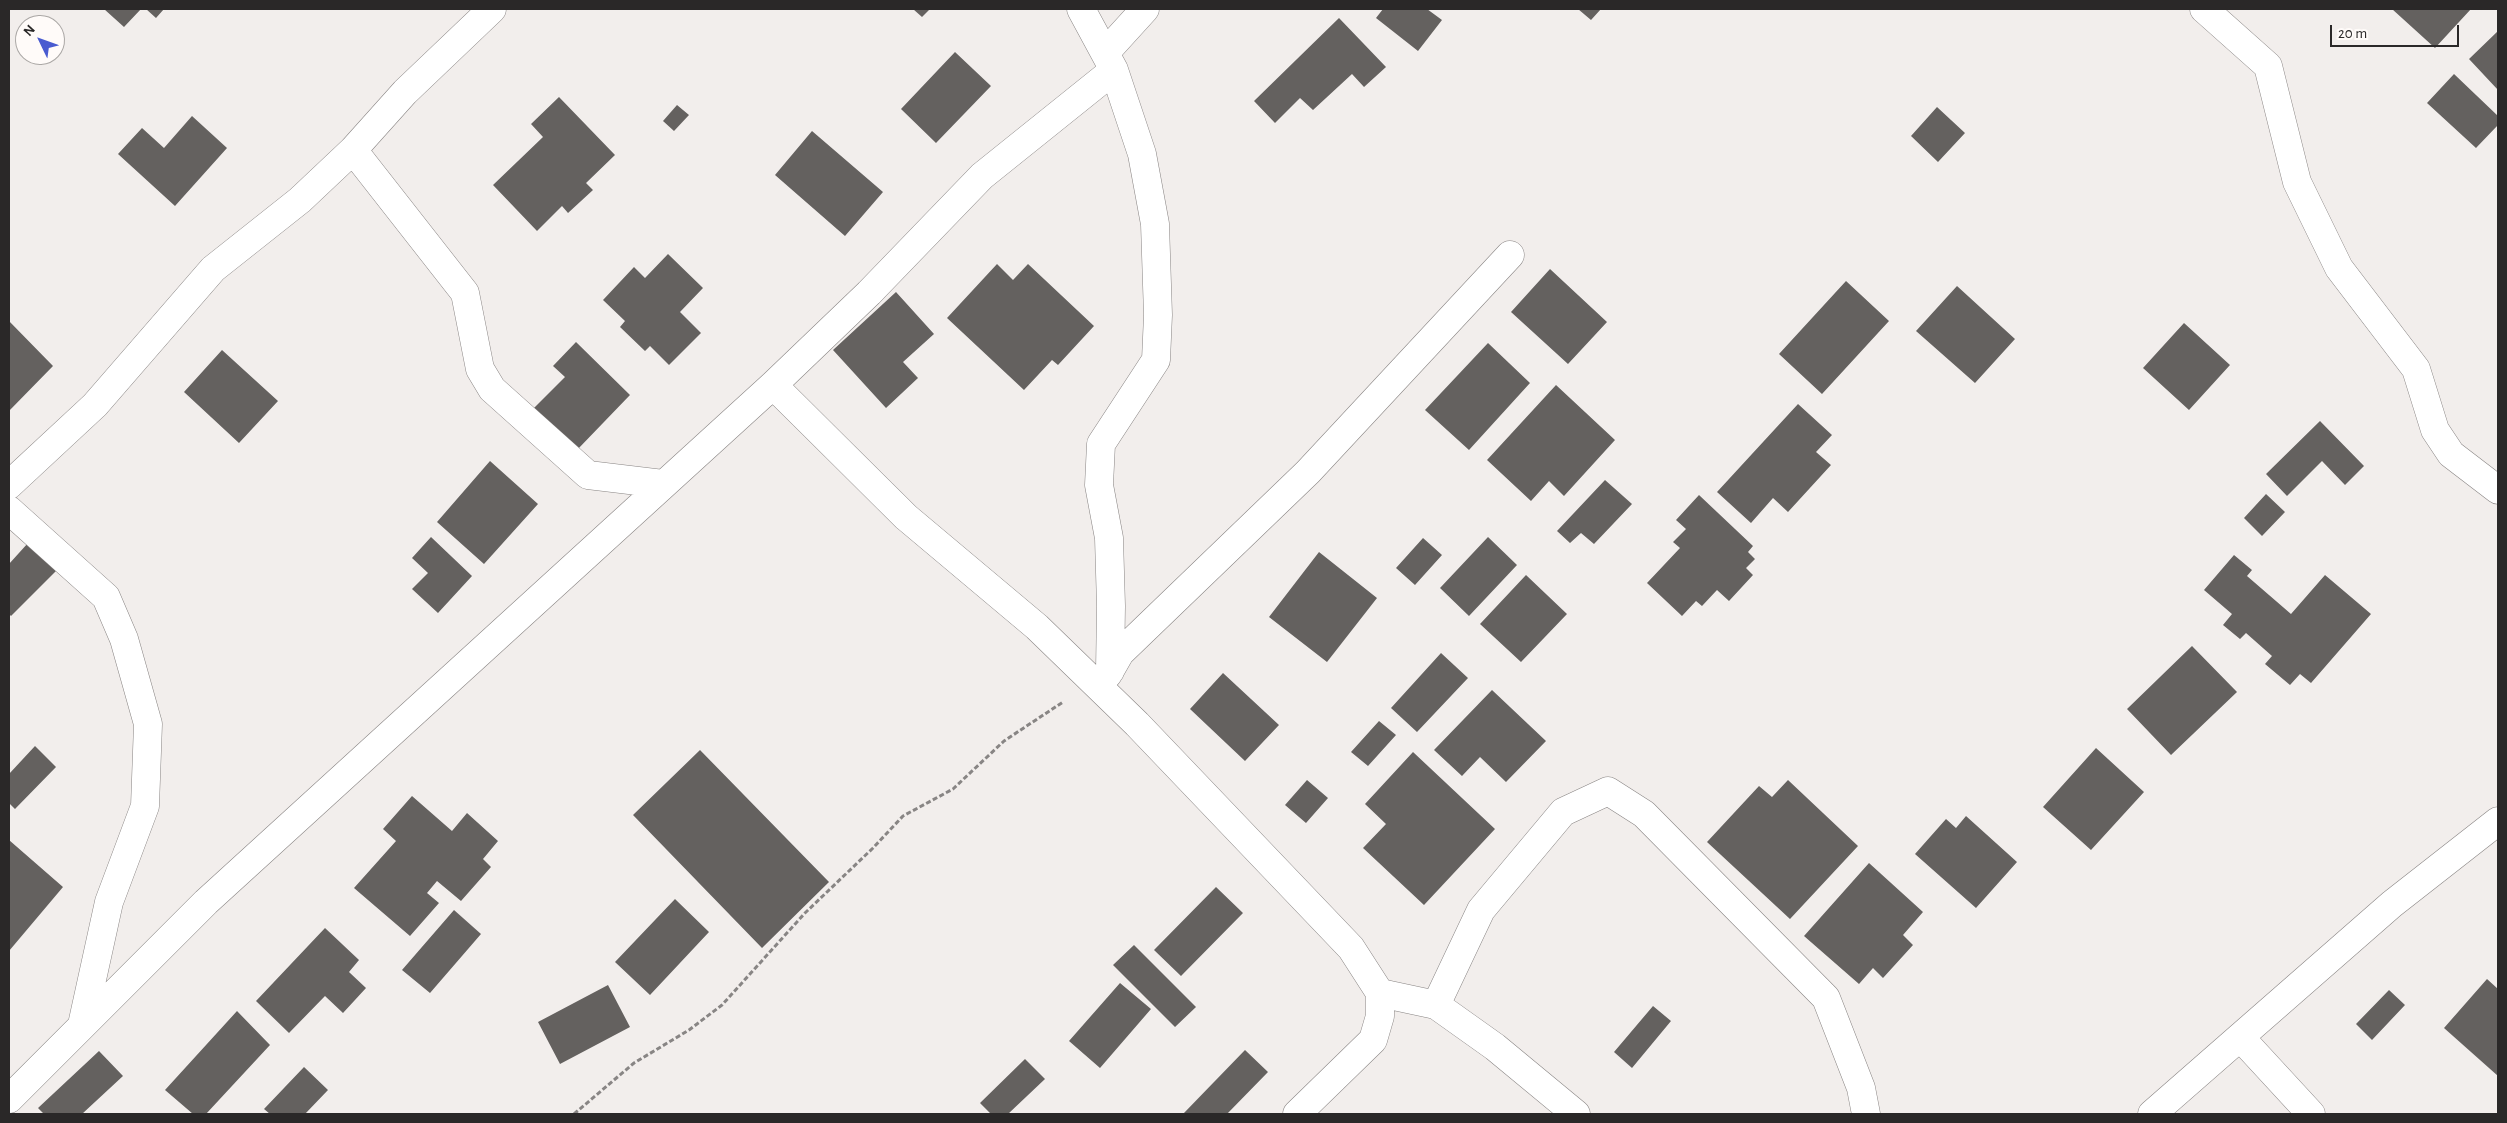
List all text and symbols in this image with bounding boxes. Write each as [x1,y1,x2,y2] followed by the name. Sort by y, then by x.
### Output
[15,15,65,65] north arrow
[2332,15,2461,47] scale bar
[21,22,38,39] text: N
[2338,26,2367,41] text: 20 m

